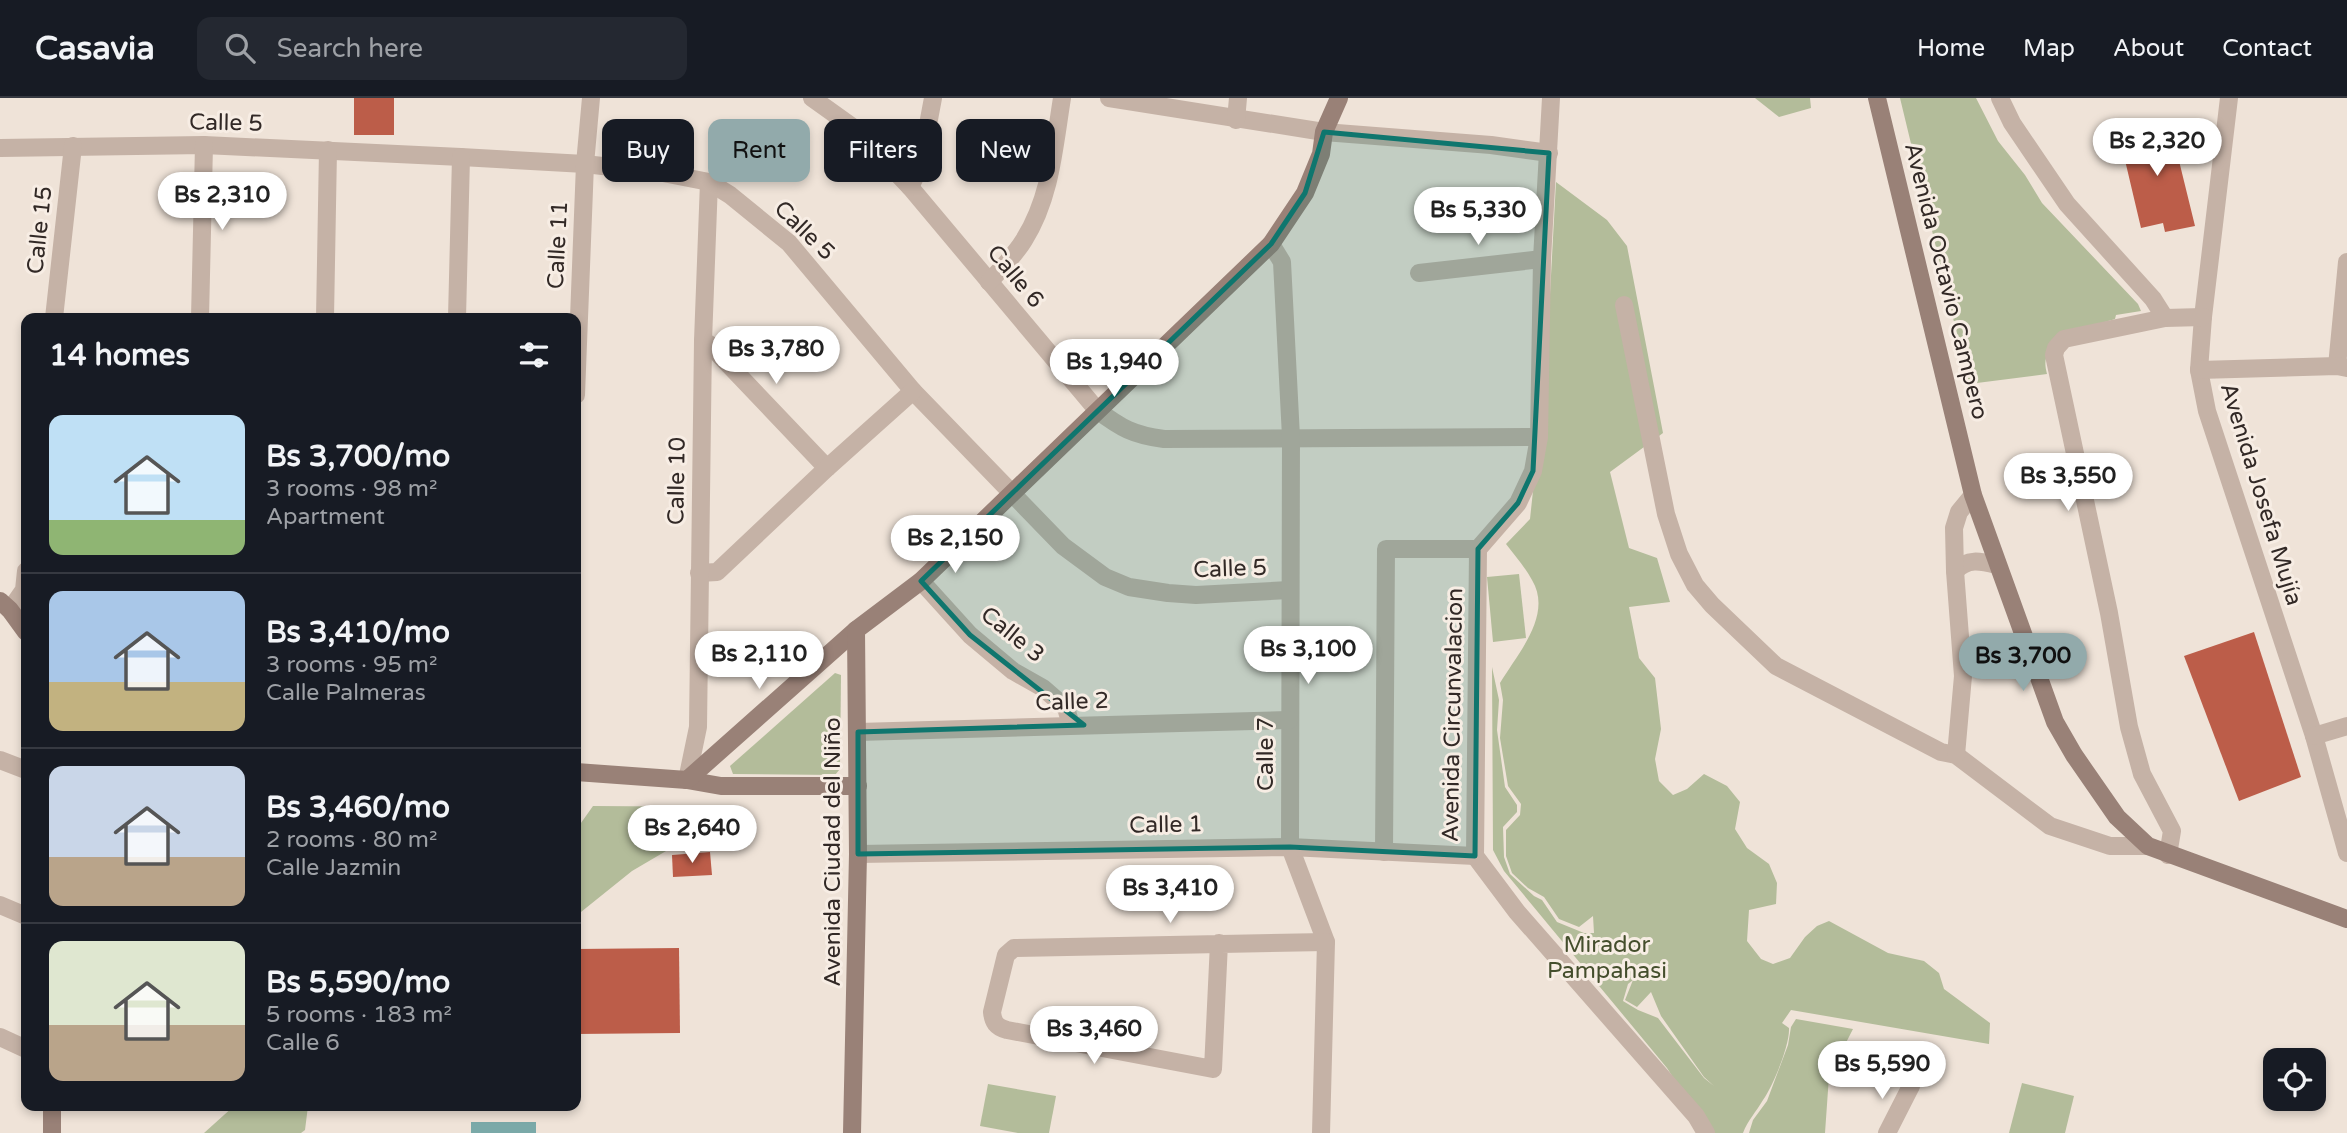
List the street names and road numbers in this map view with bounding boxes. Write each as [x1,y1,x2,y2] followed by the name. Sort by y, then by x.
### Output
[189,108,263,138] street label: Calle 5
[1898,140,1994,423] street label: Avenida Octavio Campero
[21,185,59,275] street label: Calle 15
[768,195,841,266] street label: Calle 5
[542,200,574,290] street label: Calle 11
[981,239,1050,314] street label: Calle 6
[2214,380,2308,609] street label: Avenida Josefa Mujía
[662,437,692,525] street label: Calle 10
[1193,554,1267,584] street label: Calle 5
[1437,588,1469,842] street label: Avenida Circunvalacion
[975,601,1050,669] street label: Calle 3
[1035,687,1109,717] street label: Calle 2
[819,717,847,987] street label: Avenida Ciudad del Niño
[1252,717,1280,791] street label: Calle 7
[1129,810,1203,840] street label: Calle 1

